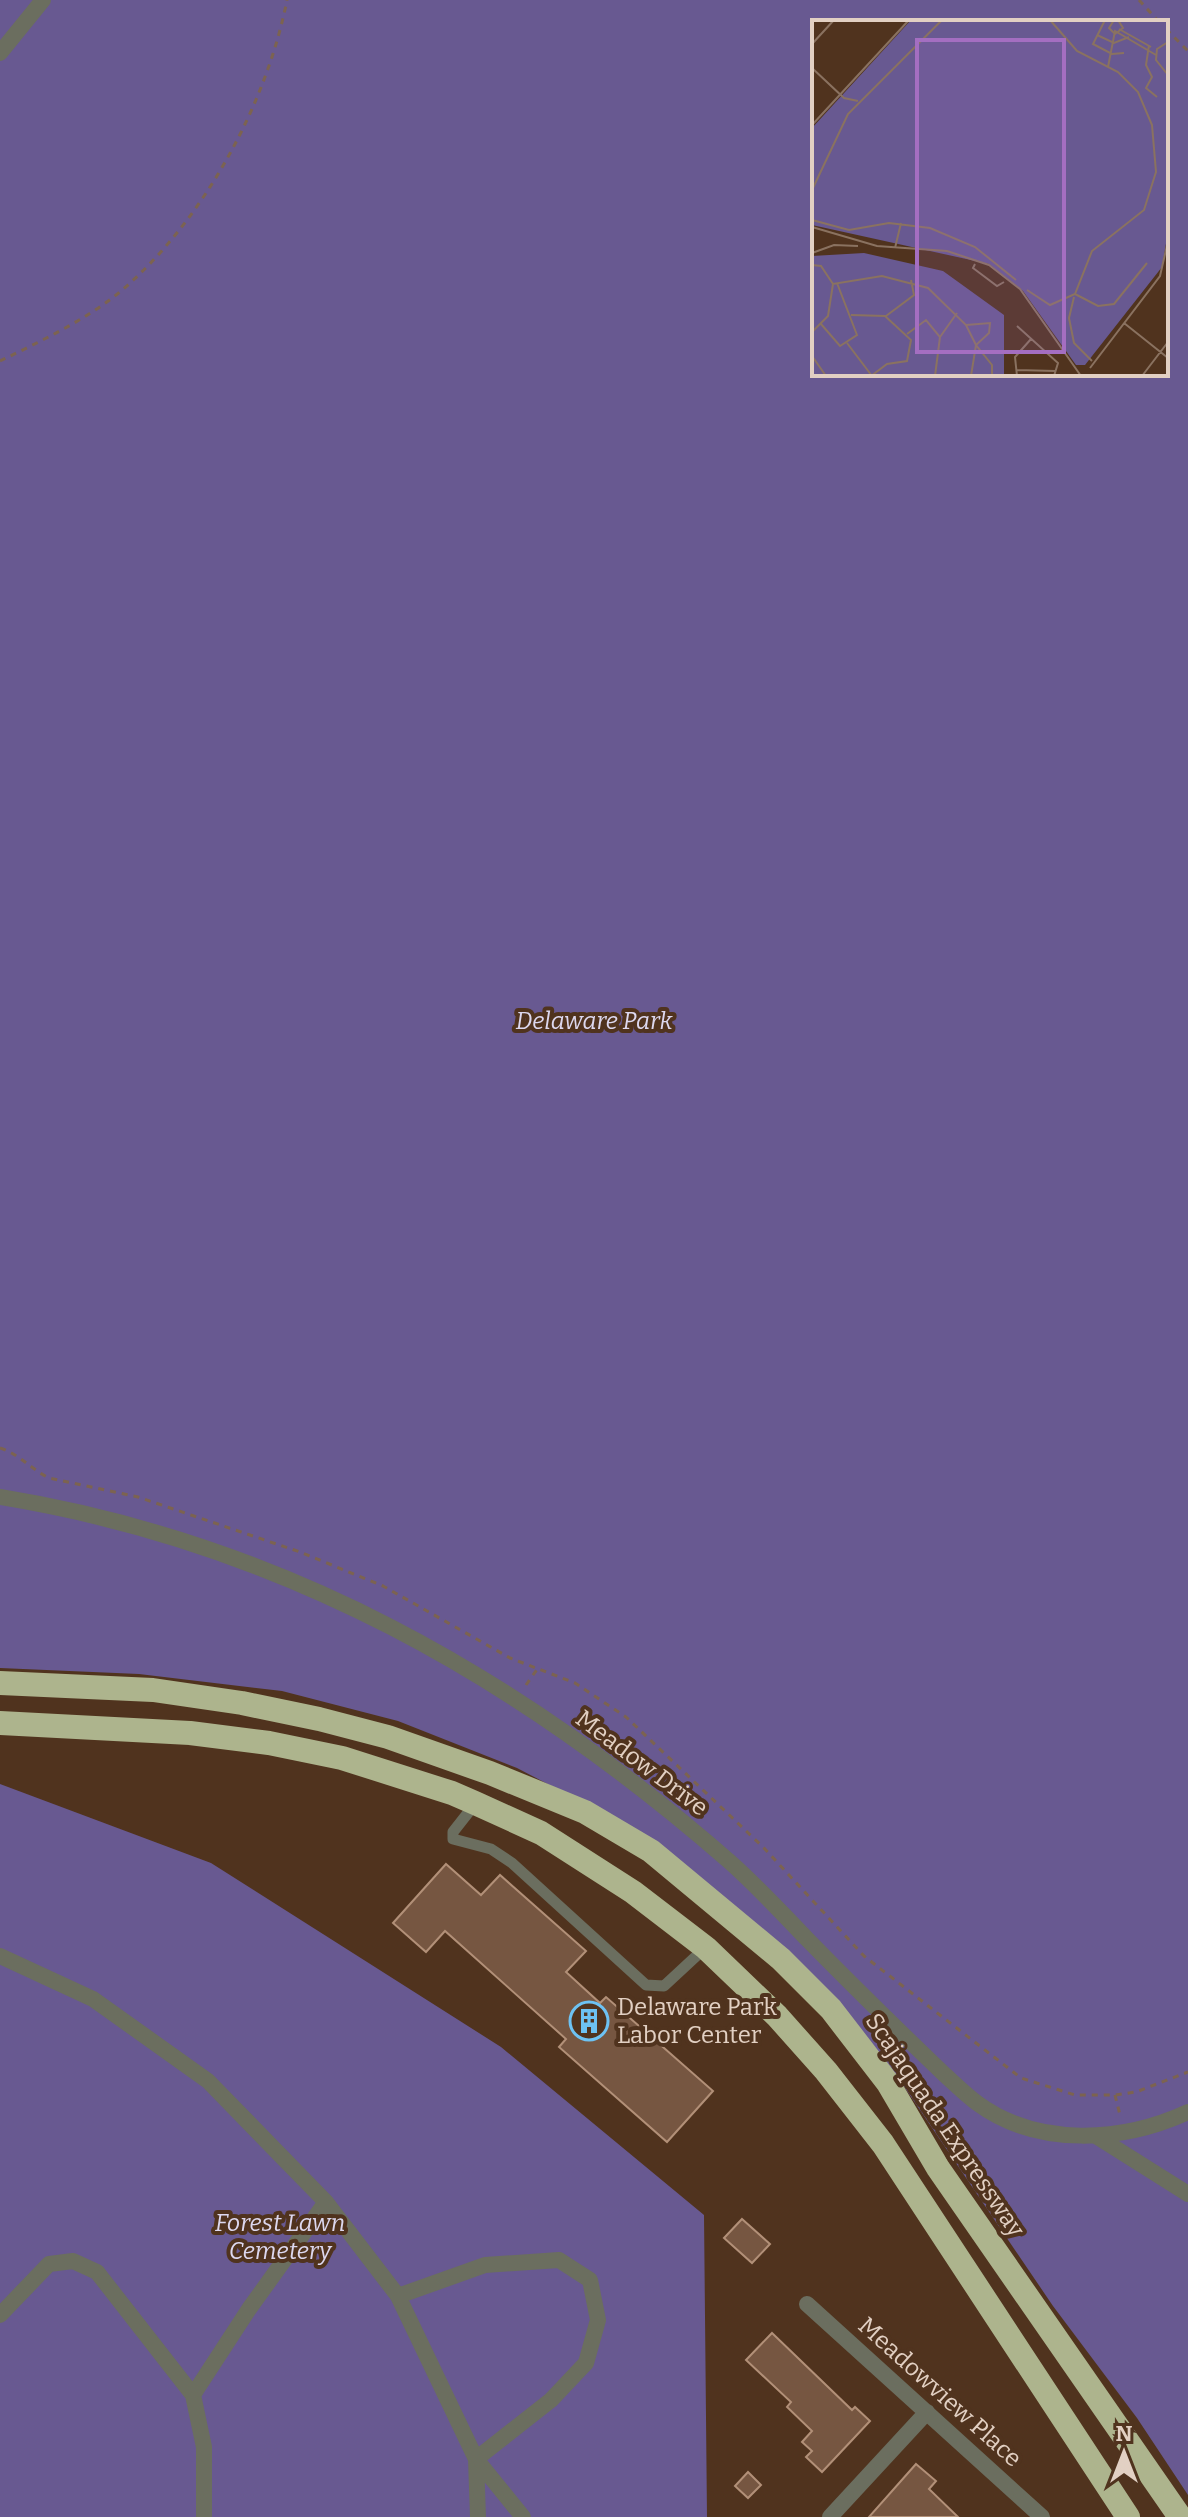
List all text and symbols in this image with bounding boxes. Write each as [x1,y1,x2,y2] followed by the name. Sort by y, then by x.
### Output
[812,20,1168,376] inset map
[515,1007,674,1035] park label: Delaware Park
[570,1704,714,1822] street label: Meadow Drive
[617,1993,777,2049] place label: Delaware Park Labor Center
[568,2000,610,2042] building icon: Delaware Park Labor Center
[860,2008,1030,2242] street label: Scajaquada Expressway
[215,2209,345,2265] park label: Forest Lawn Cemetery
[853,2311,1027,2473] street label: Meadowview Place
[1084,2413,1164,2493] north arrow
[1116,2420,1133,2447] text: N

